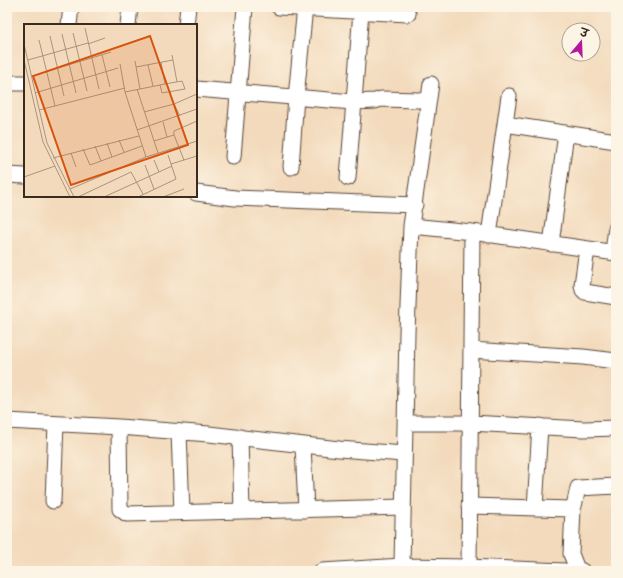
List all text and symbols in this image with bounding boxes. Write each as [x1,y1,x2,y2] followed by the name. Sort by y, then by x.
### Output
[561,22,601,62] north arrow
[578,23,592,41] text: उ
[24,24,197,197] inset map

